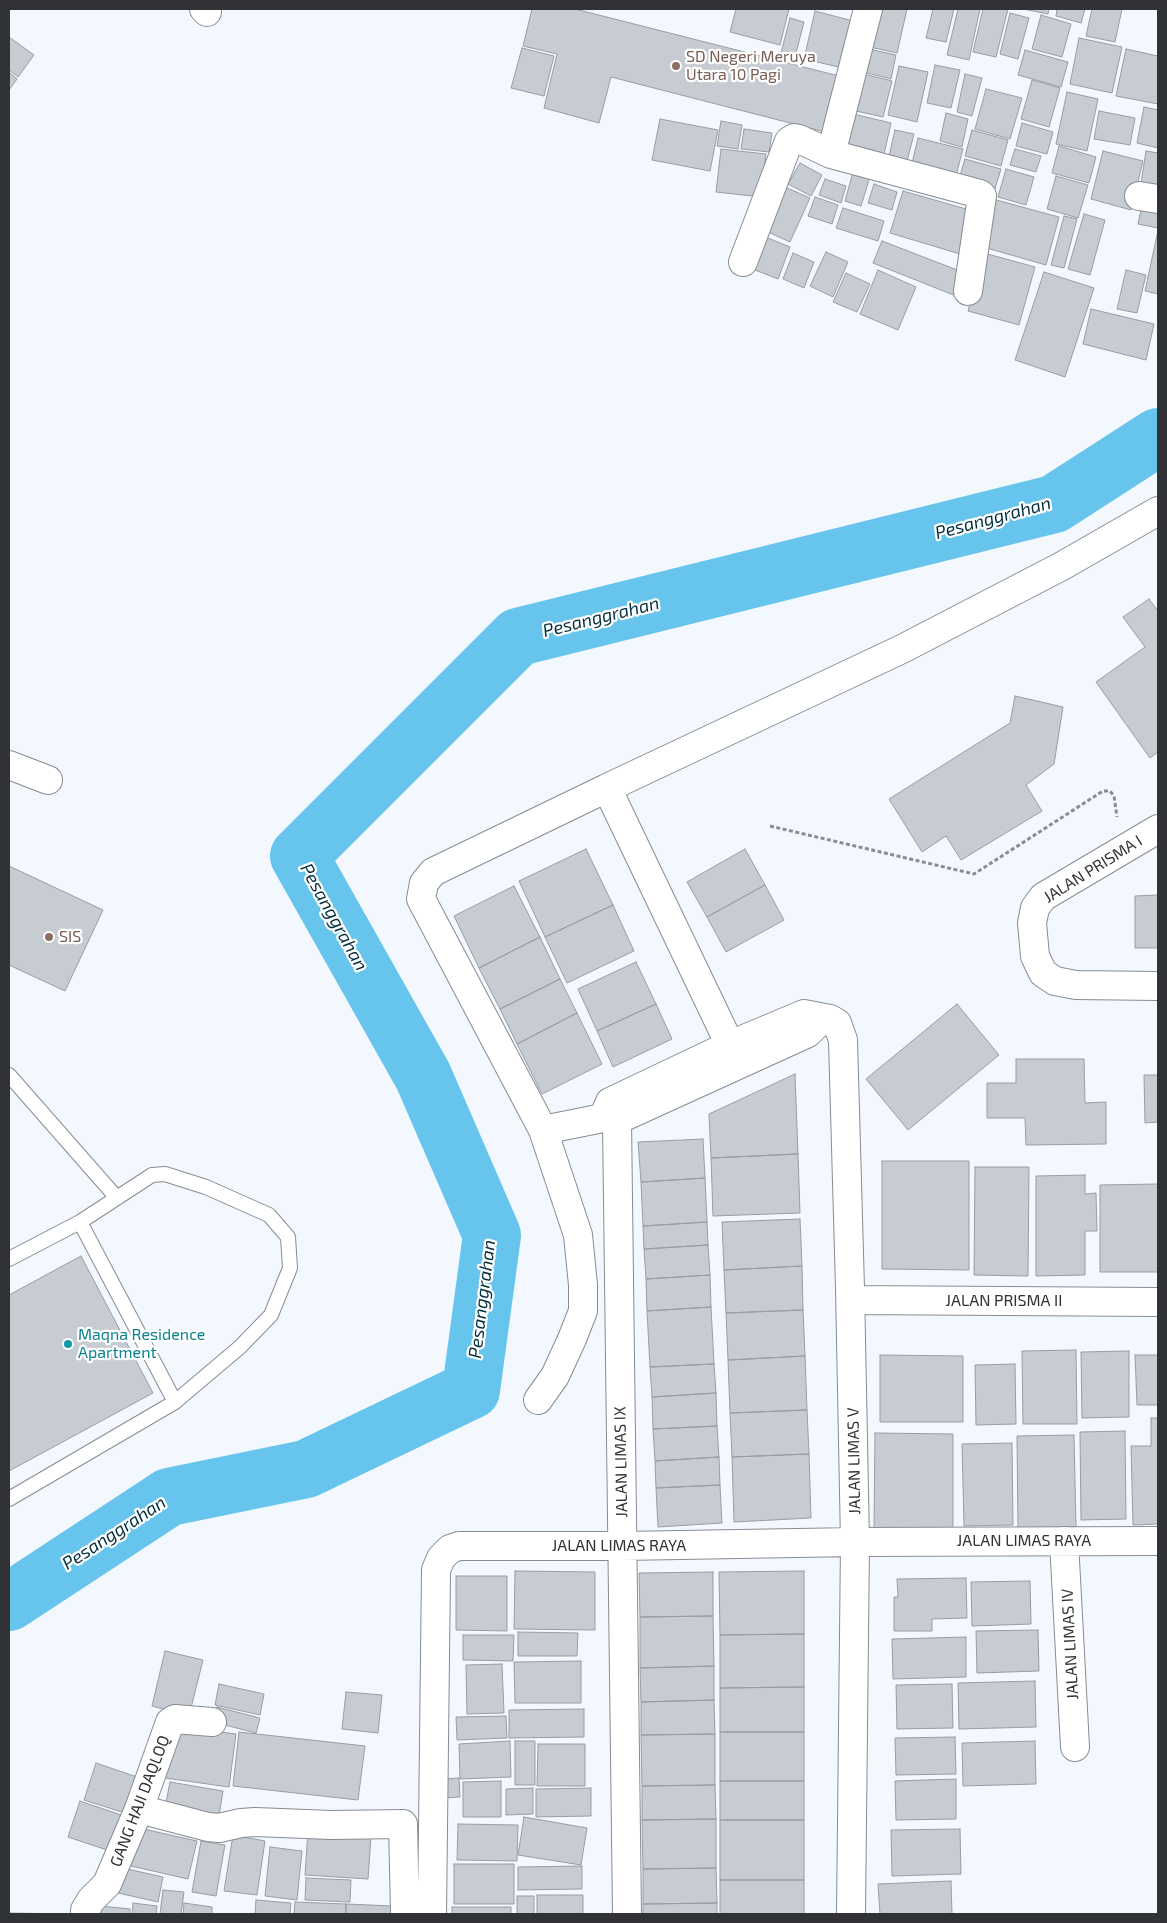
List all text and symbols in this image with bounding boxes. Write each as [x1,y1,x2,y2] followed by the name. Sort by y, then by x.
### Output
[686,47,816,85] place label: SD Negeri Meruya Utara 10 Pagi
[670,60,682,72] marker: SD Negeri Meruya Utara 10 Pagi
[933,492,1053,544] water label: Pesanggrahan
[541,592,661,642] water label: Pesanggrahan
[1040,831,1146,907] street label: JALAN PRISMA I
[296,860,372,974] water label: Pesanggrahan
[59,927,81,947] place label: SIS
[43,931,55,943] marker: SIS
[464,1239,500,1359] water label: Pesanggrahan
[946,1291,1062,1311] street label: JALAN PRISMA II
[78,1325,205,1363] place label: Maqna Residence Apartment
[62,1338,74,1350] marker: Maqna Residence Apartment
[610,1406,632,1518] street label: JALAN LIMAS IX
[843,1407,865,1515] street label: JALAN LIMAS V
[58,1491,170,1575] water label: Pesanggrahan
[957,1531,1091,1551] street label: JALAN LIMAS RAYA
[552,1536,686,1556] street label: JALAN LIMAS RAYA
[1058,1588,1082,1700] street label: JALAN LIMAS IV
[106,1733,174,1869] street label: GANG HAJI DAQLOQ

